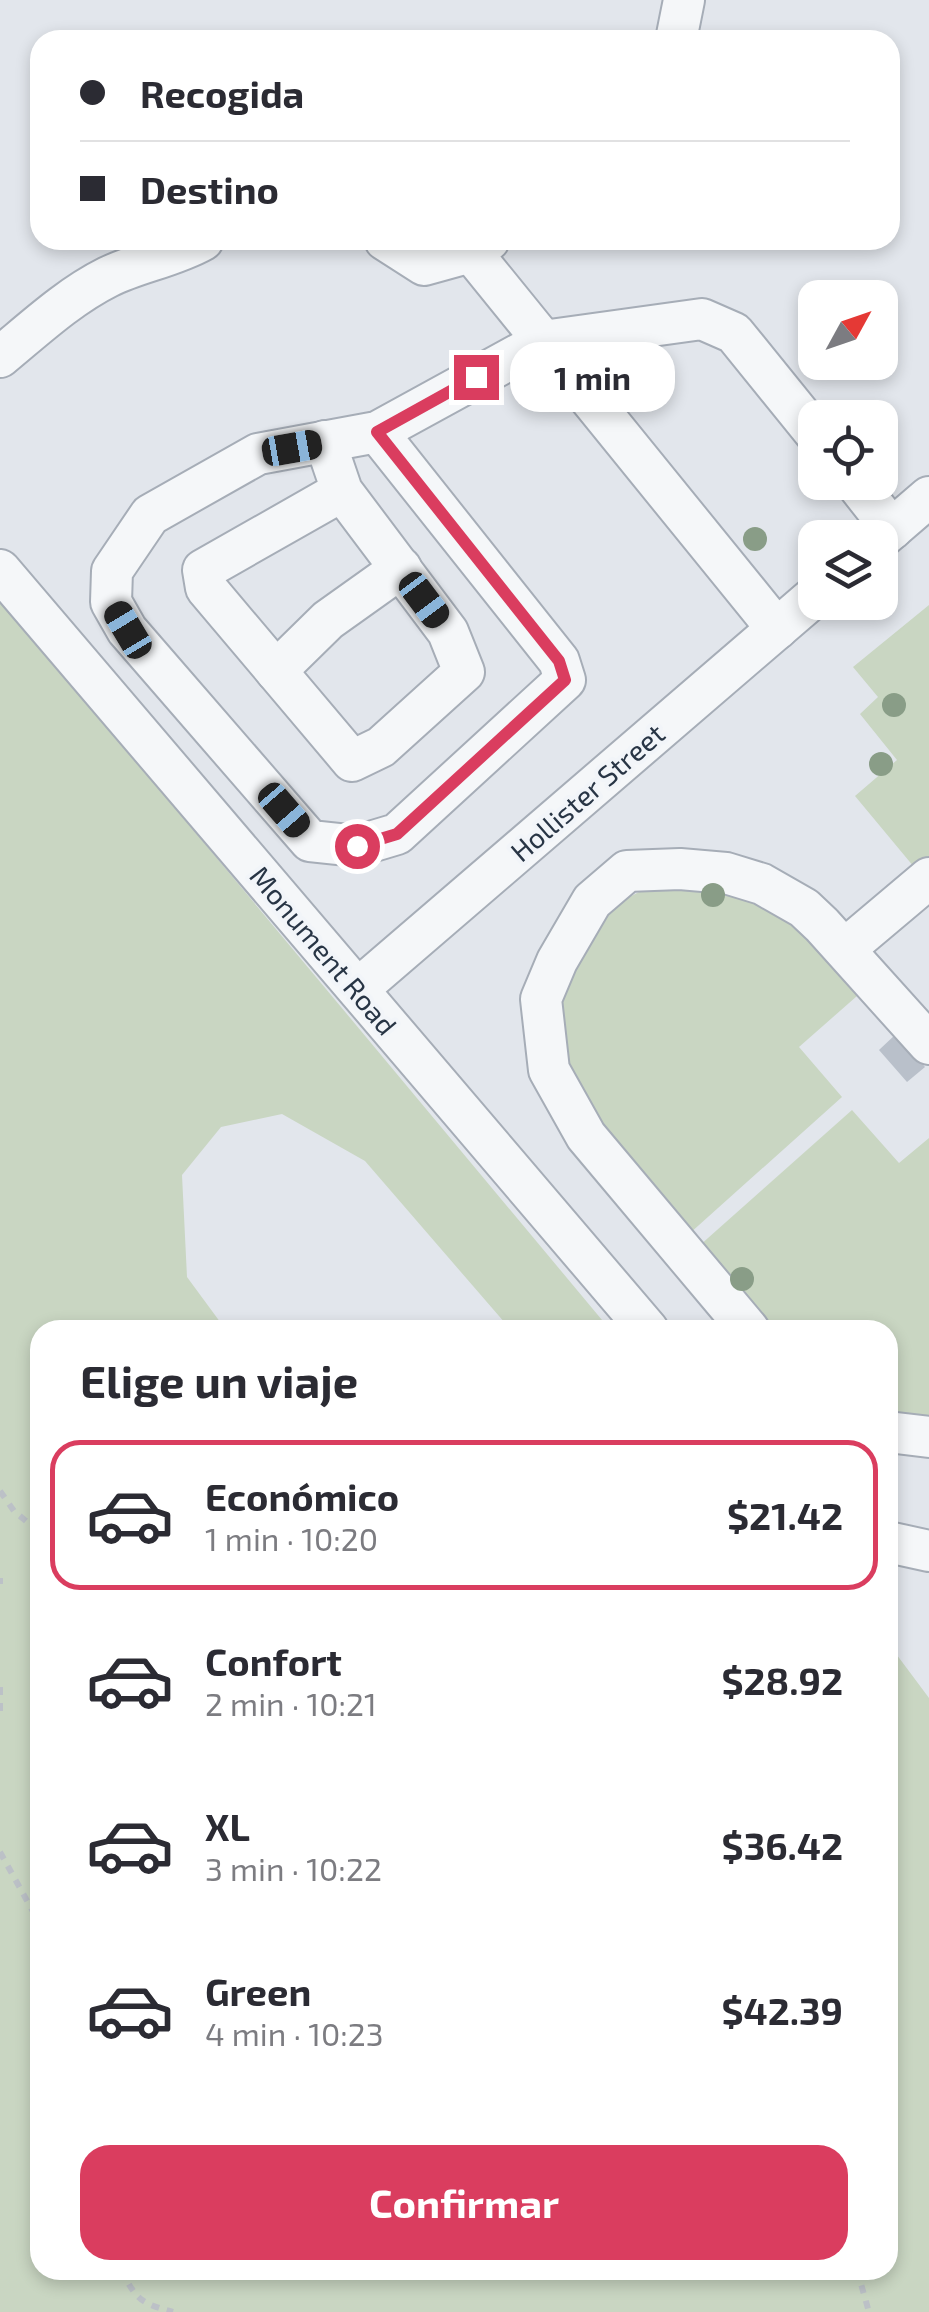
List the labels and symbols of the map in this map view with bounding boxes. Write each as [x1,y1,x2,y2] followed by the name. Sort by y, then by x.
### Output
[798,280,898,380] north arrow
[511,342,676,412] callout: 1 min
[454,355,499,400] route end
[260,428,324,468] car
[394,567,454,633] car
[100,597,156,663] car
[503,716,671,868] street label: Hollister Street
[253,778,315,842] car
[335,824,380,869] route start
[244,859,404,1041] street label: Monument Road

